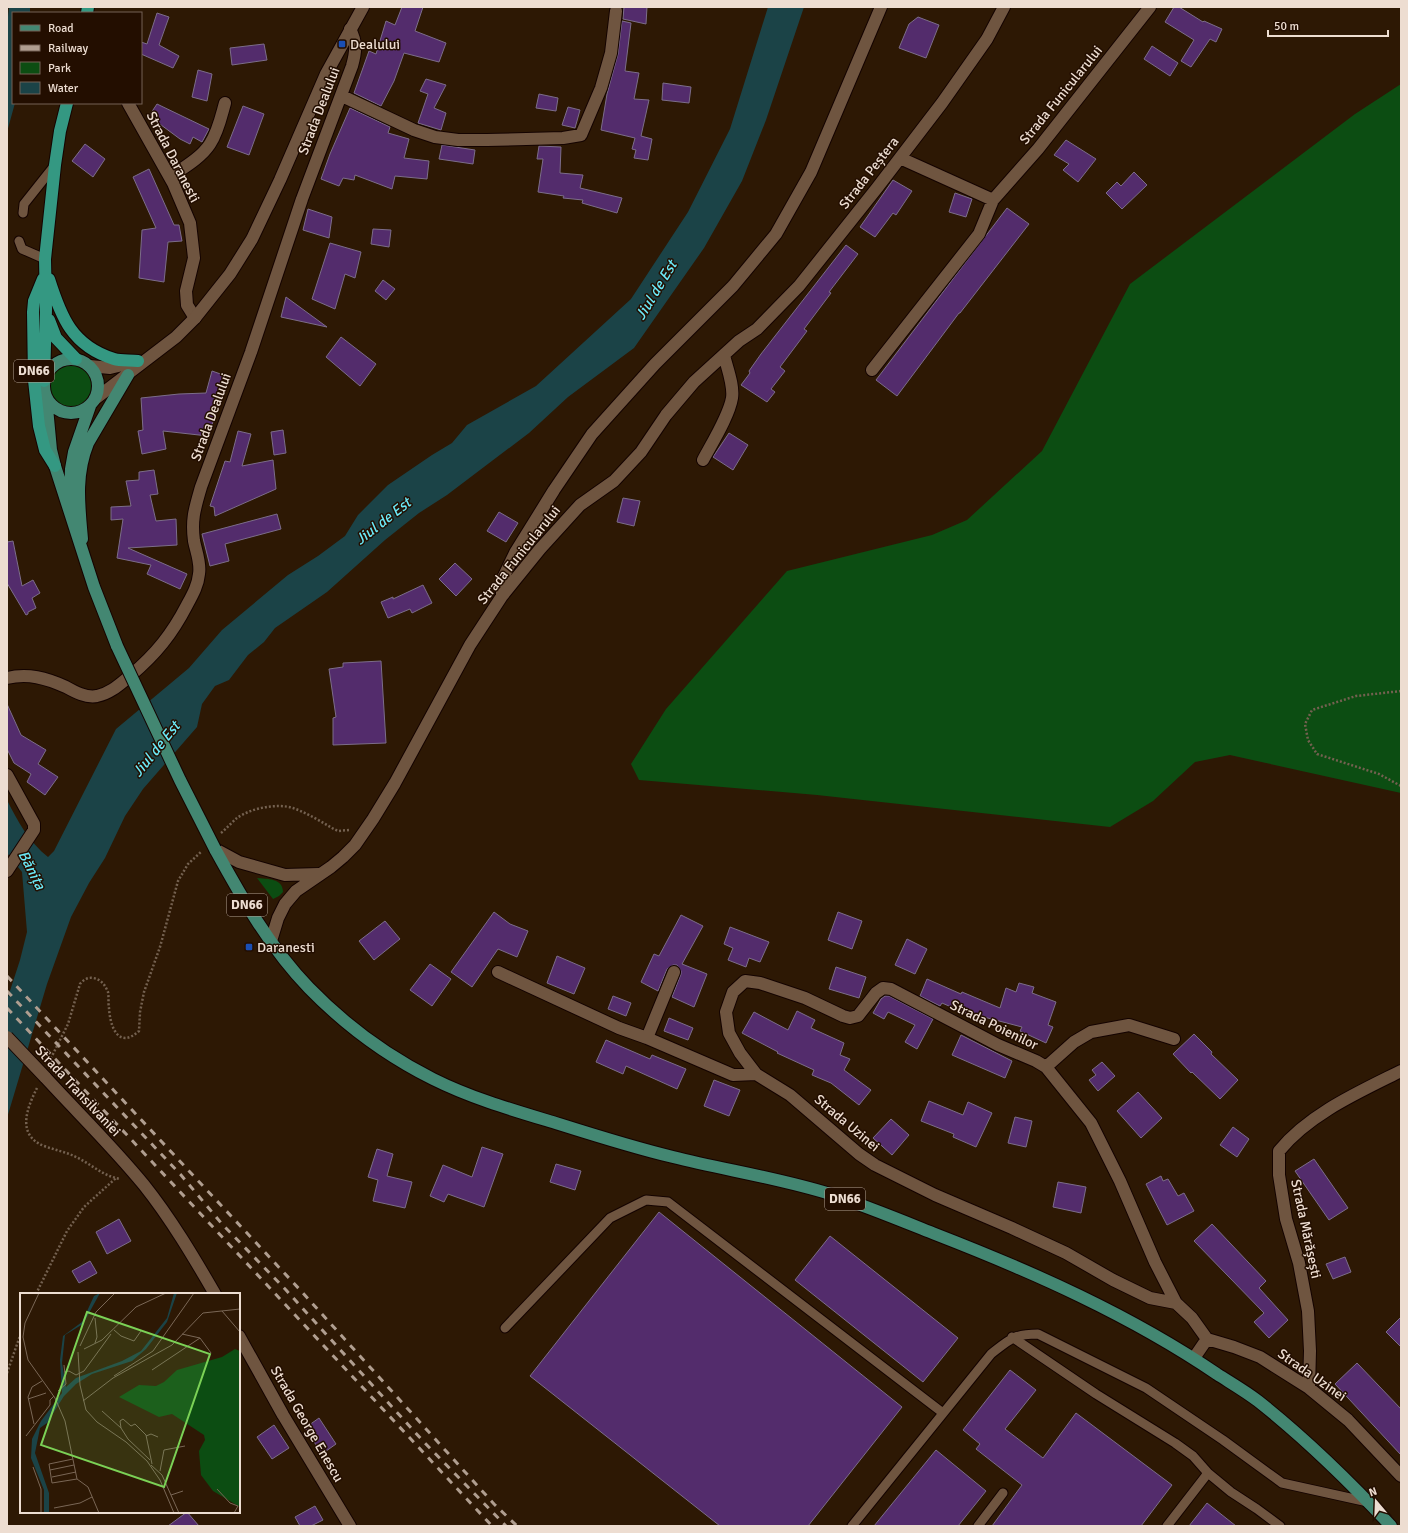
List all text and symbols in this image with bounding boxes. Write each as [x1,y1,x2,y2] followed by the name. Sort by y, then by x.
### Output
[12,12,142,104] legend
[1268,12,1388,38] scale bar
[1274,19,1299,34] text: 50 m
[48,21,74,36] text: Road
[350,36,400,53] place label: Dealului
[337,39,347,49] marker: Dealului
[48,41,88,56] text: Railway
[1016,42,1106,148] street label: Strada Funicularului
[48,61,71,76] text: Park
[294,65,344,157] street label: Strada Dealului
[48,81,79,96] text: Water
[143,109,203,205] street label: Strada Daranesti
[836,133,902,213] street label: Strada Peștera
[631,256,682,323] water label: Jiul de Est
[14,360,54,382] road number: DN66
[187,371,235,463] street label: Strada Dealului
[352,493,416,548] water label: Jiul de Est
[474,502,564,608] street label: Strada Funicularului
[128,716,185,780] water label: Jiul de Est
[15,847,50,893] water label: Bănița
[227,894,267,916] road number: DN66
[257,939,315,956] place label: Daranesti
[244,942,254,952] marker: Daranesti
[947,996,1042,1054] street label: Strada Poienilor
[32,1042,124,1140] street label: Strada Transilvaniei
[811,1091,883,1155] street label: Strada Uzinei
[1287,1178,1325,1280] street label: Strada Mărășești
[825,1188,865,1210] road number: DN66
[20,1293,240,1513] inset map
[1274,1345,1350,1405] street label: Strada Uzinei
[267,1363,347,1485] street label: Strada George Enescu
[1356,1481,1396,1521] north arrow
[1367,1485,1379,1499] text: N

